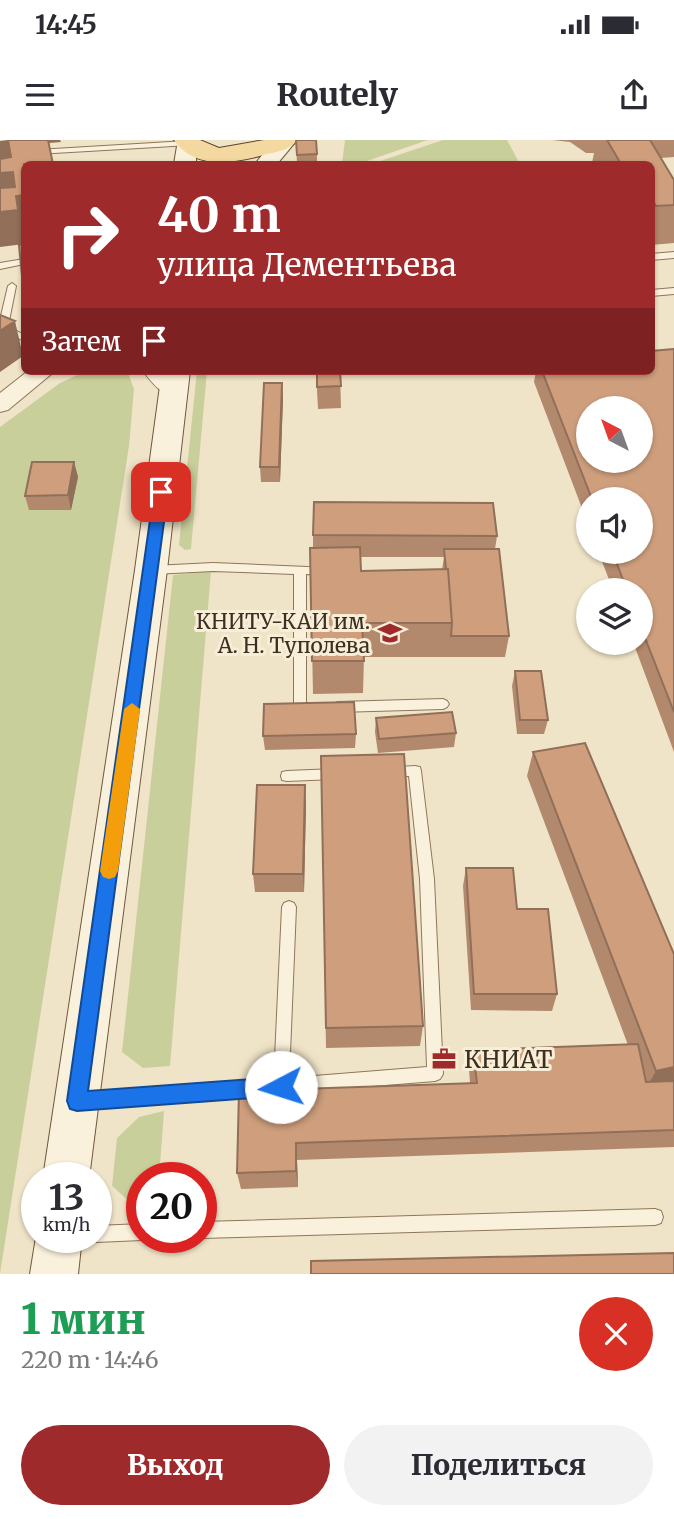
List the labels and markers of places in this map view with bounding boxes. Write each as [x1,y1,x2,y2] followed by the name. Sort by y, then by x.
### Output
[131,462,191,522] pin
[196,608,370,659] place label: КНИТУ-КАИ им. А. Н. Туполева
[376,619,404,647] school or university icon: КНИТУ-КАИ им. А. Н. Туполева
[464,1044,553,1075] place label: КНИАТ
[430,1045,458,1073] office icon: КНИАТ

